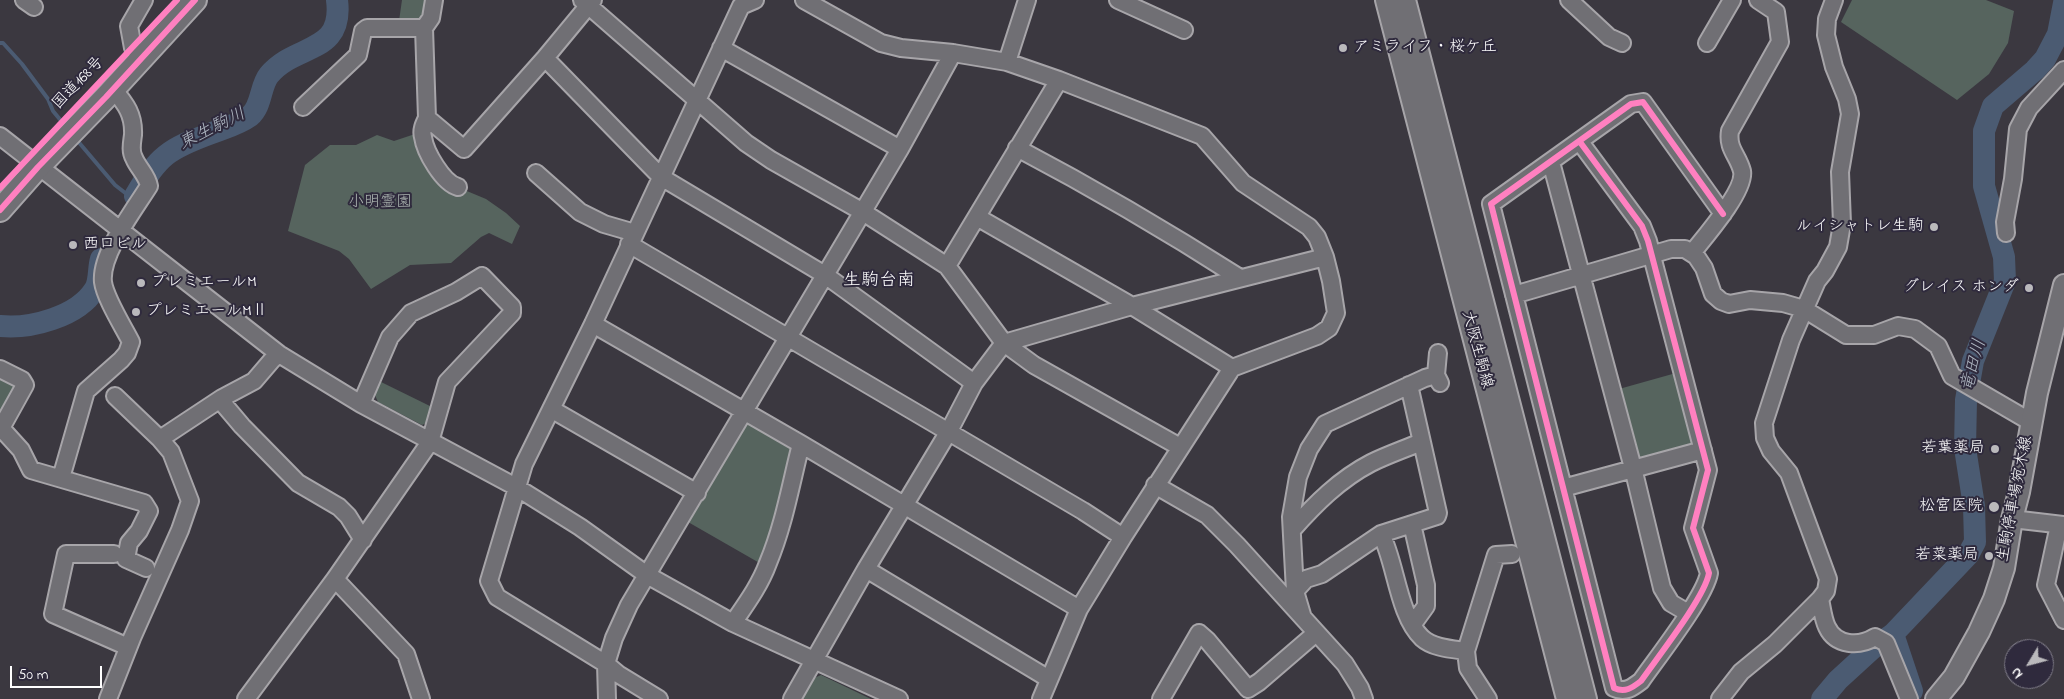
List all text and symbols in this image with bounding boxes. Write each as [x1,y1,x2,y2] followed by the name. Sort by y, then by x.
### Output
[1353,38,1497,58] place label: アミライフ・桜ケ丘
[1337,42,1349,54] marker: アミライフ・桜ケ丘
[49,54,109,114] street label: 国道168号
[176,104,250,156] water label: 東生駒川
[348,193,412,213] park label: 小明霊園
[1796,217,1924,237] place label: ルイシャトレ生駒
[1928,221,1940,233] marker: ルイシャトレ生駒
[83,235,147,255] place label: 西口ビル
[67,239,79,251] marker: 西口ビル
[843,271,915,293] district label: 生駒台南
[151,273,257,293] place label: プレミエールM
[135,277,147,289] marker: プレミエールM
[1903,278,2019,298] place label: グレイス ホンダ
[2023,282,2035,294] marker: グレイス ホンダ
[146,302,268,322] place label: プレミエールMⅡ
[130,306,142,318] marker: プレミエールMⅡ
[1456,309,1496,391] street label: 大阪生駒線
[1958,337,1992,395] water label: 竜田川
[1994,434,2038,564] street label: 生駒停車場宛木線
[1921,439,1985,459] place label: 若葉薬局
[1989,443,2001,455] marker: 若葉薬局
[1919,497,1983,517] place label: 松宮医院
[1987,500,2001,514] marker: 松宮医院
[1915,546,1979,566] place label: 若菜薬局
[1983,550,1995,562] marker: 若菜薬局
[2004,639,2054,689] north arrow
[12,656,105,688] scale bar
[2006,663,2029,683] text: N
[18,664,48,686] text: 50 m

